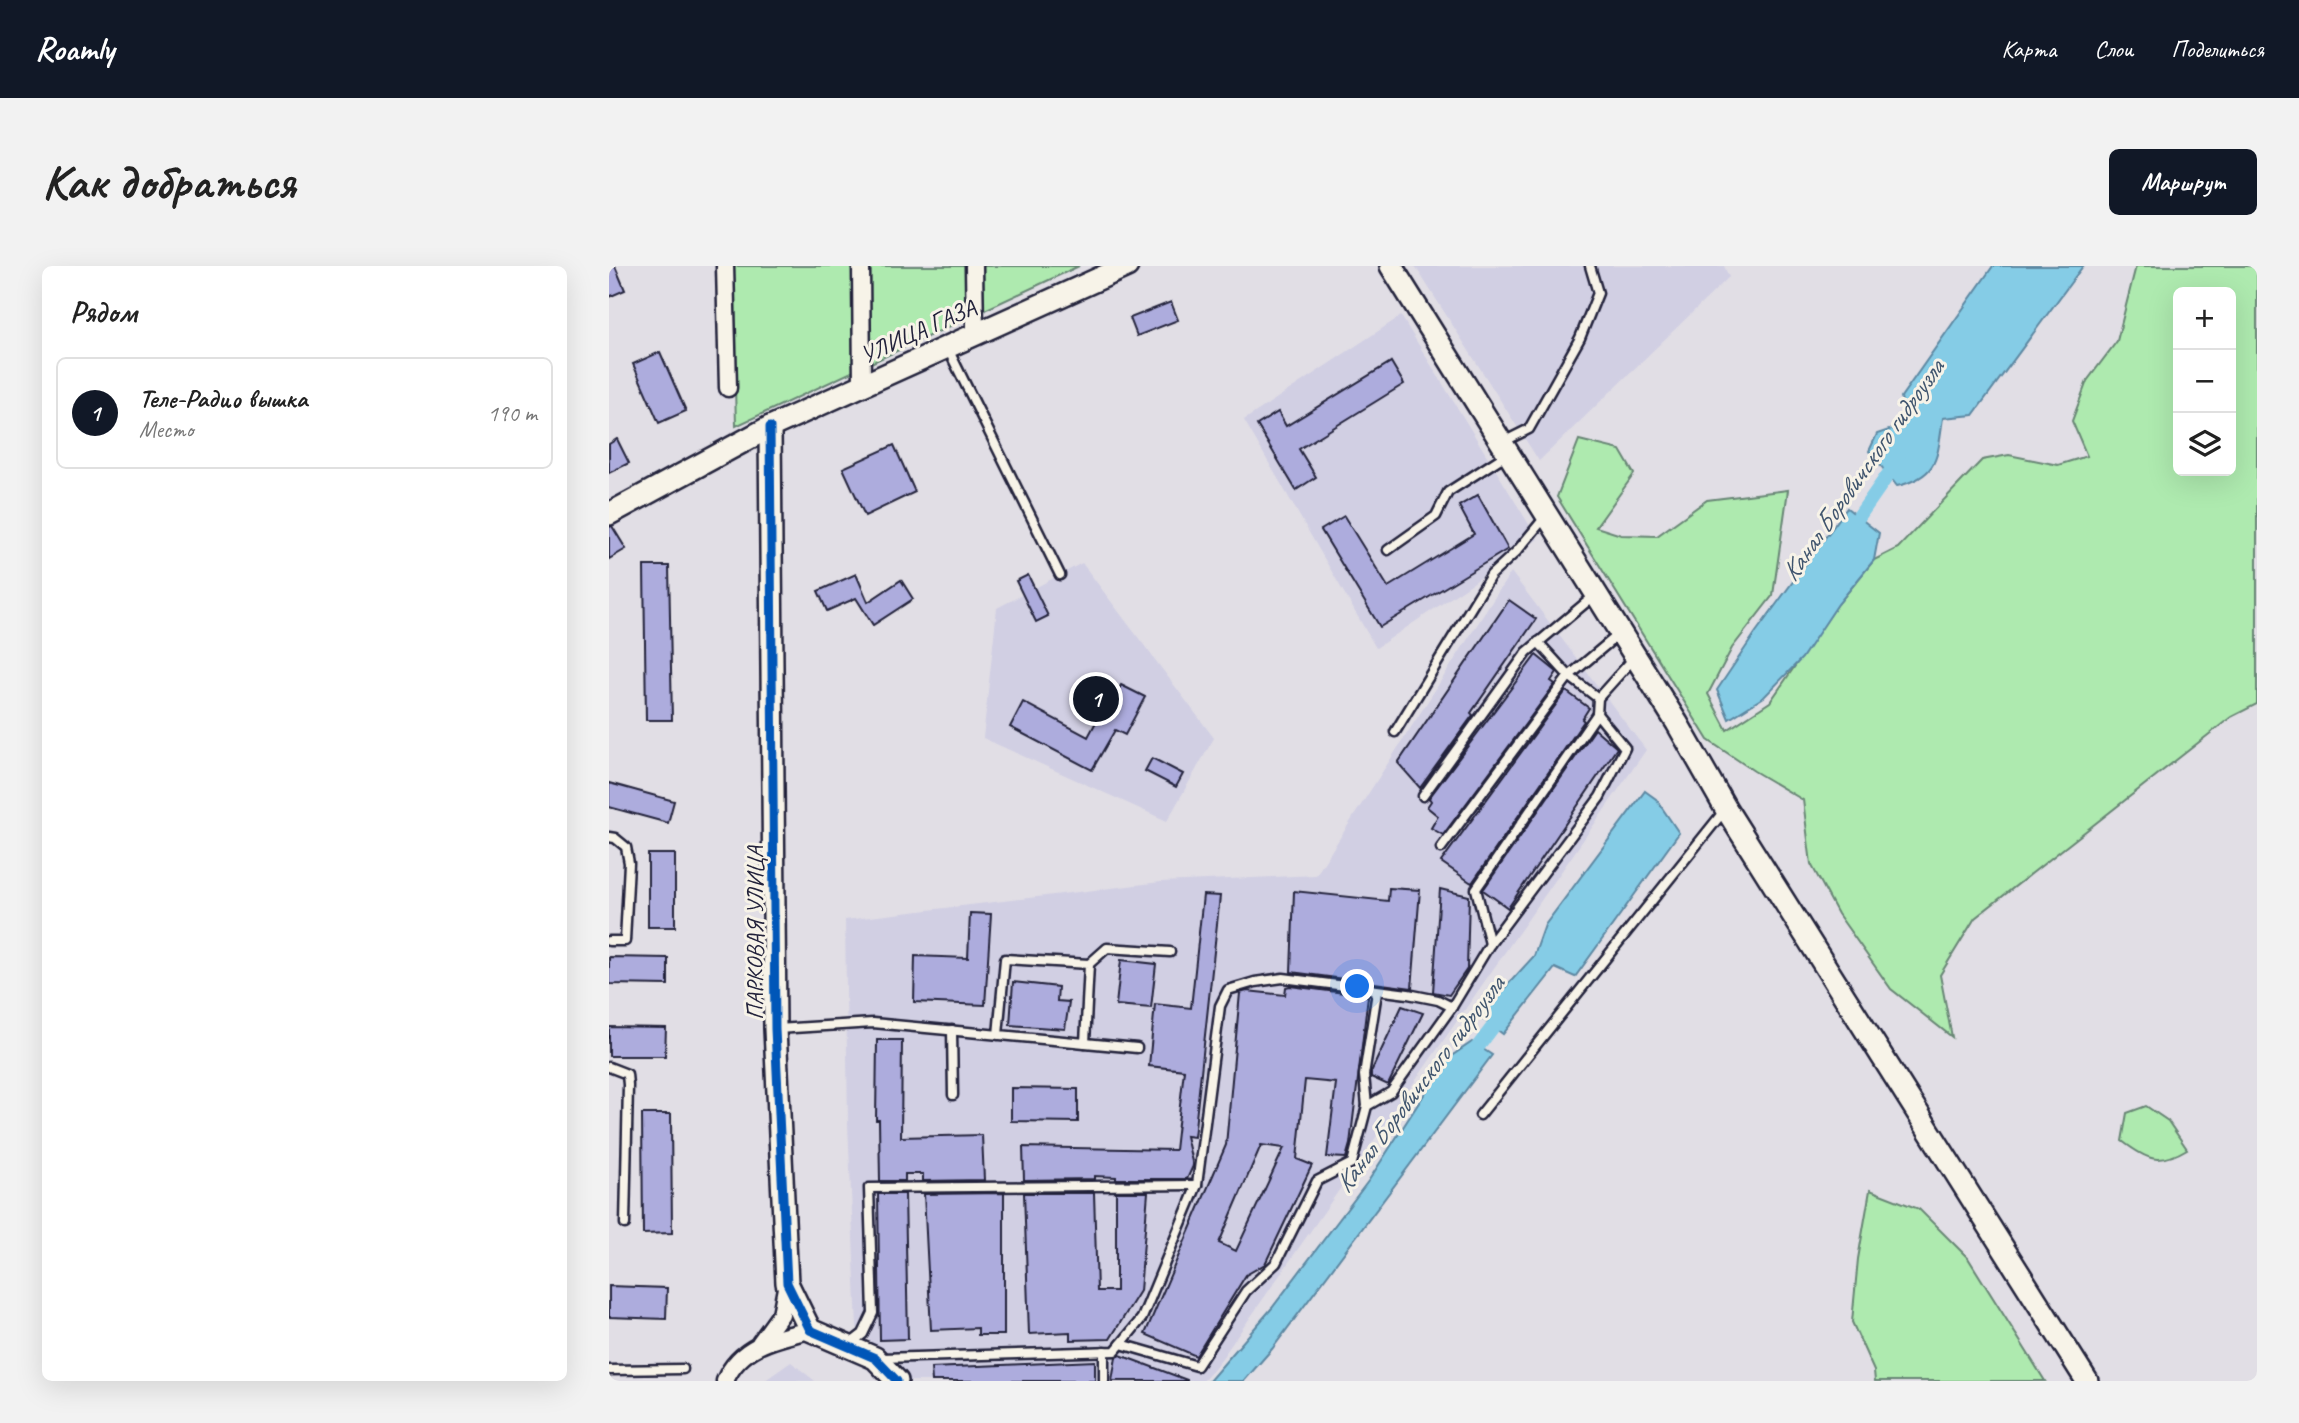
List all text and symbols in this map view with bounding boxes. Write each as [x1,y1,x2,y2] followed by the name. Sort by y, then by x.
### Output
[35,28,114,70] text: Roamly
[2002,34,2056,64] text: Карта
[2094,34,2133,64] text: Слои
[2171,34,2264,64] text: Поделиться
[2109,149,2257,215] button: Маршрут
[42,151,295,213] text: Как добраться
[2173,287,2236,476] map controls
[2173,287,2236,350] button: +
[856,292,981,370] street label: УЛИЦА ГАЗА
[70,293,137,331] text: Рядом
[2173,350,2236,413] button: −
[1774,351,1953,587] water label: Канал Боровичского гидроузла
[139,382,307,415] text: Теле-Радио вышка
[90,399,100,428] text: 1
[488,399,537,428] text: 190 m
[2173,413,2236,476] button: layers
[139,415,193,444] text: Место
[1073,673,1119,725] pin: 1
[740,845,770,1020] street label: ПАРКОВАЯ УЛИЦА
[1327,967,1513,1199] water label: Канал Боровичского гидроузла
[1340,969,1374,1003] your location

